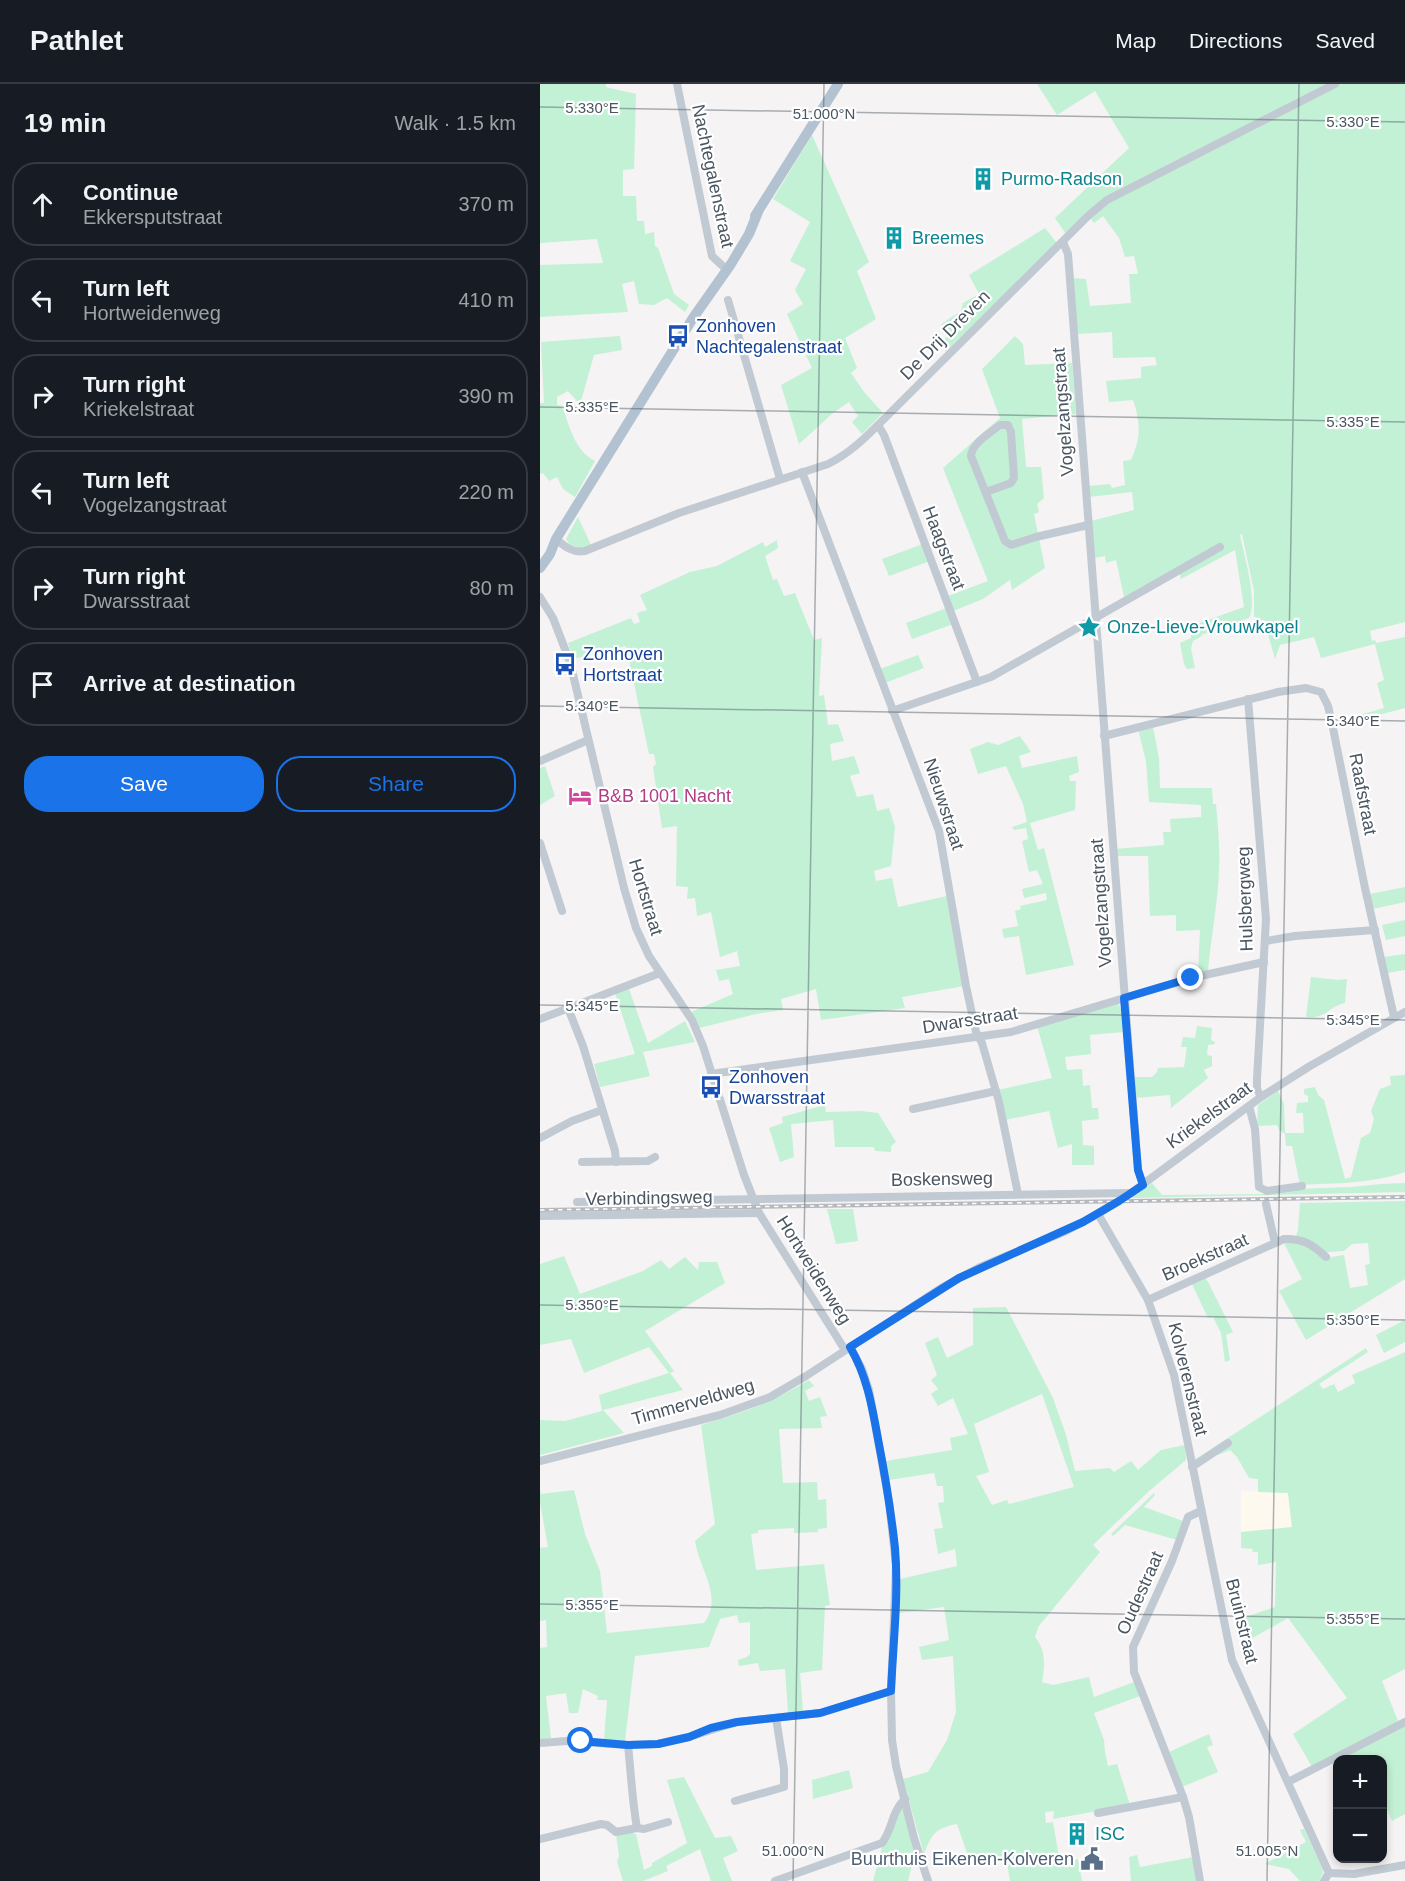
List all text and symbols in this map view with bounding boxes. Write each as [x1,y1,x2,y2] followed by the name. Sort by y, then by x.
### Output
[30,25,123,56] text: Pathlet
[1115,29,1156,52] text: Map
[1189,29,1282,52] text: Directions
[1315,29,1375,52] text: Saved
[565,99,619,116] text: 5.330°E
[688,102,738,250] street label: Nachtegalenstraat
[793,105,855,122] text: 51.000°N
[24,108,106,138] text: 19 min
[395,112,516,134] text: Walk · 1.5 km
[1326,113,1380,130] text: 5.330°E
[970,166,996,192] building icon: Purmo-Radson
[1001,169,1122,189] place label: Purmo-Radson
[83,180,178,205] text: Continue
[26,188,59,221] icon: ahead
[458,193,514,215] text: 370 m
[83,206,222,228] text: Ekkersputstraat
[881,225,907,251] building icon: Breemes
[912,228,984,248] place label: Breemes
[83,276,169,301] text: Turn left
[26,284,59,317] icon: left
[896,286,994,384] street label: De Drij Dreven
[458,289,514,311] text: 410 m
[83,302,221,324] text: Hortweidenweg
[696,316,842,357] place label: Zonhoven Nachtegalenstraat
[665,323,691,349] bus stop icon: Zonhoven Nachtegalenstraat
[1049,347,1077,477] street label: Vogelzangstraat
[83,372,185,397] text: Turn right
[26,380,59,413] icon: right
[458,385,514,407] text: 390 m
[83,398,194,420] text: Kriekelstraat
[565,398,619,415] text: 5.335°E
[1326,413,1380,430] text: 5.335°E
[83,468,169,493] text: Turn left
[26,476,59,509] icon: left
[458,481,514,503] text: 220 m
[83,494,226,516] text: Vogelzangstraat
[919,503,969,593] street label: Haagstraat
[83,564,185,589] text: Turn right
[26,572,59,605] icon: right
[470,577,514,599] text: 80 m
[83,590,190,612] text: Dwarsstraat
[1076,614,1102,640] place icon: Onze-Lieve-Vrouwkapel
[1107,617,1298,637] place label: Onze-Lieve-Vrouwkapel
[583,644,663,685] place label: Zonhoven Hortstraat
[552,651,578,677] bus stop icon: Zonhoven Hortstraat
[26,668,59,701] icon: arrive
[83,671,296,696] text: Arrive at destination
[565,697,619,714] text: 5.340°E
[1326,712,1380,729] text: 5.340°E
[1345,751,1381,837] street label: Raafstraat
[24,756,264,812] button: Save
[276,756,516,812] button: Share
[920,756,968,852] street label: Nieuwstraat
[567,783,593,809] hotel icon: B&B 1001 Nacht
[598,786,731,806] place label: B&B 1001 Nacht
[1087,838,1115,968] street label: Vogelzangstraat
[1233,846,1257,952] street label: Hulsbergweg
[625,856,667,938] street label: Hortstraat
[1177,964,1203,990] route end
[565,997,619,1014] text: 5.345°E
[921,1003,1019,1037] street label: Dwarsstraat
[1326,1011,1380,1028] text: 5.345°E
[729,1067,825,1108] place label: Zonhoven Dwarsstraat
[698,1074,724,1100] bus stop icon: Zonhoven Dwarsstraat
[1163,1078,1255,1152] street label: Kriekelstraat
[891,1168,993,1190] street label: Boskensweg
[585,1187,713,1209] street label: Verbindingsweg
[773,1212,855,1328] street label: Hortweidenweg
[1159,1229,1251,1285] street label: Broekstraat
[565,1296,619,1313] text: 5.350°E
[1326,1311,1380,1328] text: 5.350°E
[1164,1320,1212,1438] street label: Kolverenstraat
[630,1375,756,1429] street label: Timmerveldweg
[1113,1548,1167,1638] street label: Oudestraat
[1222,1576,1262,1666] street label: Bruinstraat
[565,1596,619,1613] text: 5.355°E
[1326,1610,1380,1627] text: 5.355°E
[567,1727,593,1753] route start
[1333,1755,1387,1863] map controls
[1333,1755,1387,1809] button: +
[1333,1809,1387,1863] button: −
[1064,1821,1090,1847] building icon: ISC
[1095,1824,1125,1844] place label: ISC
[762,1842,824,1859] text: 51.000°N
[1236,1842,1298,1859] text: 51.005°N
[1079,1846,1105,1872] public building icon: Buurthuis Eikenen-Kolveren
[851,1849,1074,1869] place label: Buurthuis Eikenen-Kolveren

